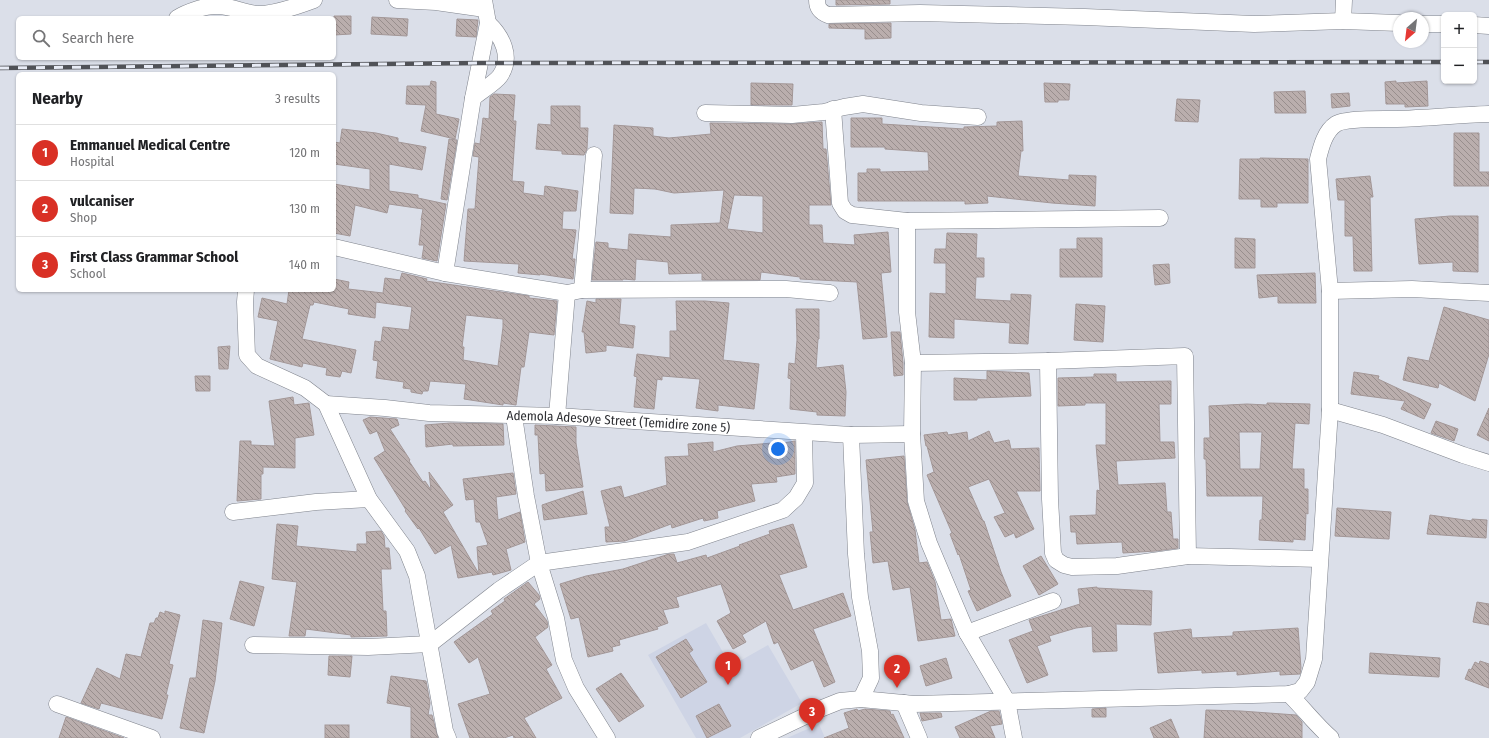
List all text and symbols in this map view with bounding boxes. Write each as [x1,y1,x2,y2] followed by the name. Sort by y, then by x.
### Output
[1393,12,1429,48] north arrow
[1441,12,1477,84] map controls
[1441,12,1477,48] button: +
[16,16,336,60] search box
[30,27,52,49] icon: search
[62,29,134,47] text: Search here
[1441,48,1477,84] button: −
[32,88,83,109] text: Nearby
[275,91,320,106] text: 3 results
[70,136,230,154] text: Emmanuel Medical Centre
[42,145,48,160] text: 1
[289,145,320,160] text: 120 m
[70,154,114,169] text: Hospital
[70,192,134,210] text: vulcaniser
[42,201,48,216] text: 2
[289,201,320,216] text: 130 m
[70,210,97,225] text: Shop
[70,248,238,266] text: First Class Grammar School
[42,257,48,272] text: 3
[289,257,320,272] text: 140 m
[70,266,106,281] text: School
[506,408,731,435] street label: Ademola Adesoye Street (Temidire zone 5)
[768,439,788,459] your location
[715,652,741,685] pin: 1
[884,655,910,688] pin: 2
[799,698,825,731] pin: 3

